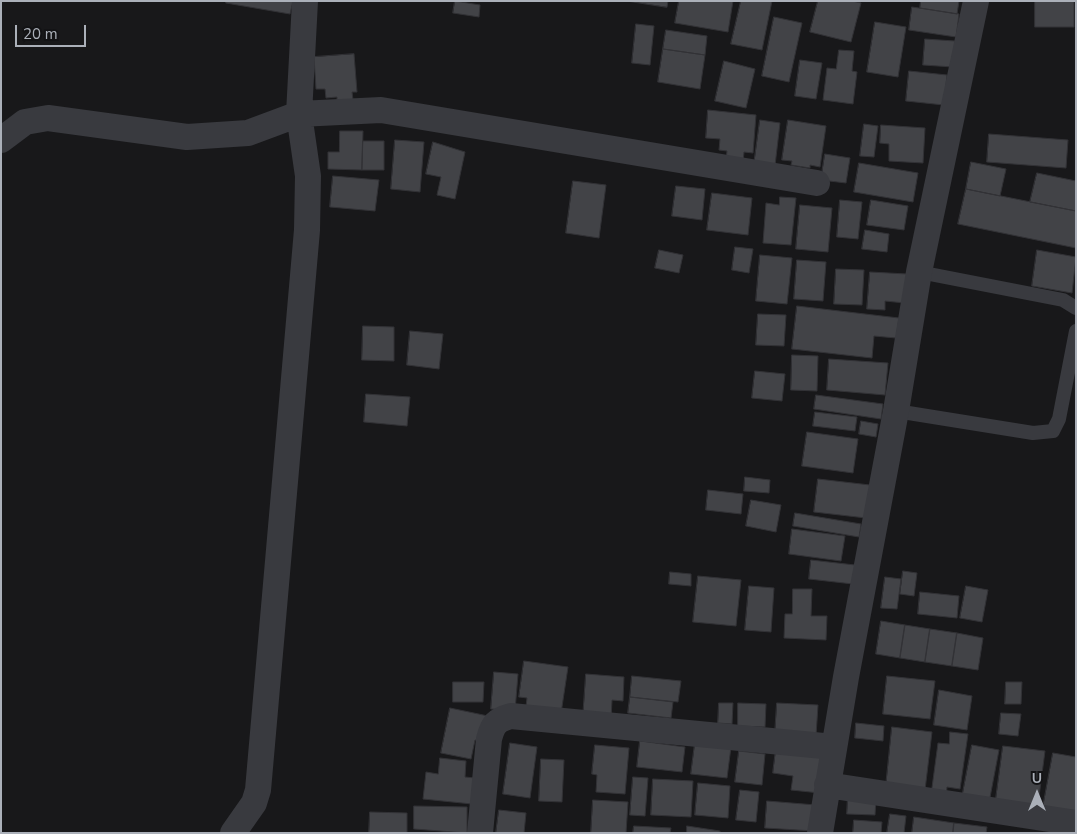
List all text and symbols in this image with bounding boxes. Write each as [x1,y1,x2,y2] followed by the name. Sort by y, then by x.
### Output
[18,15,89,47] scale bar
[23,24,58,44] text: 20 m
[1012,769,1062,819] north arrow
[1032,769,1042,788] text: U

